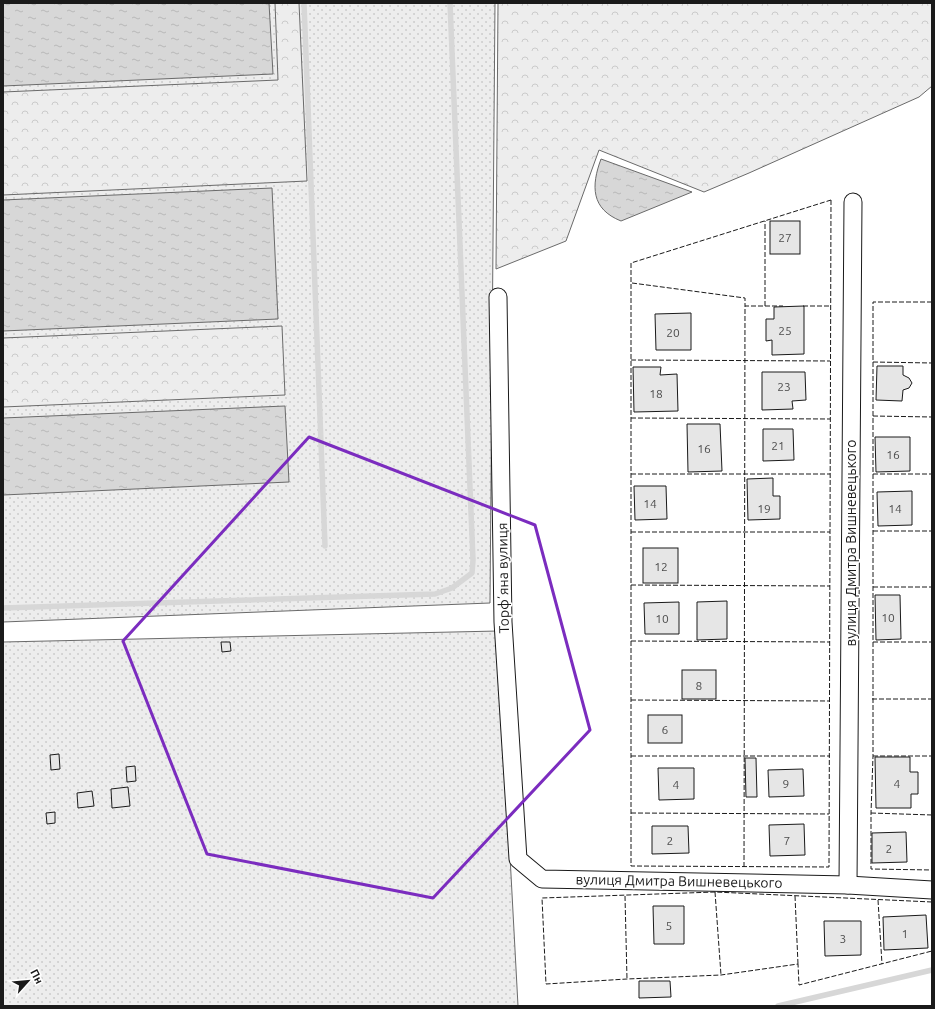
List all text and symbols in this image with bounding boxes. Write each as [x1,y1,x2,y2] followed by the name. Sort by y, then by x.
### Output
[778,231,792,244] house number: 27
[778,324,792,337] house number: 25
[666,326,680,339] house number: 20
[777,380,791,393] house number: 23
[649,387,663,400] house number: 18
[771,439,785,452] house number: 21
[843,440,859,646] street label: вулиця Дмитра Вишневецького
[697,442,711,455] house number: 16
[886,448,900,461] house number: 16
[643,497,657,510] house number: 14
[757,502,771,515] house number: 19
[888,502,902,515] house number: 14
[494,522,512,634] street label: Торфʼяна вулиця
[654,560,668,573] house number: 12
[881,611,895,624] house number: 10
[655,612,669,625] house number: 10
[696,679,703,692] house number: 8
[662,723,669,736] house number: 6
[783,777,789,790] house number: 9
[894,777,901,790] house number: 4
[673,778,680,791] house number: 4
[667,834,673,847] house number: 2
[784,834,790,847] house number: 7
[886,842,892,855] house number: 2
[575,871,783,891] street label: вулиця Дмитра Вишневецького
[666,919,672,932] house number: 5
[902,927,908,940] house number: 1
[840,932,846,945] house number: 3
[8,961,48,1001] north arrow
[28,967,46,986] text: Пн

